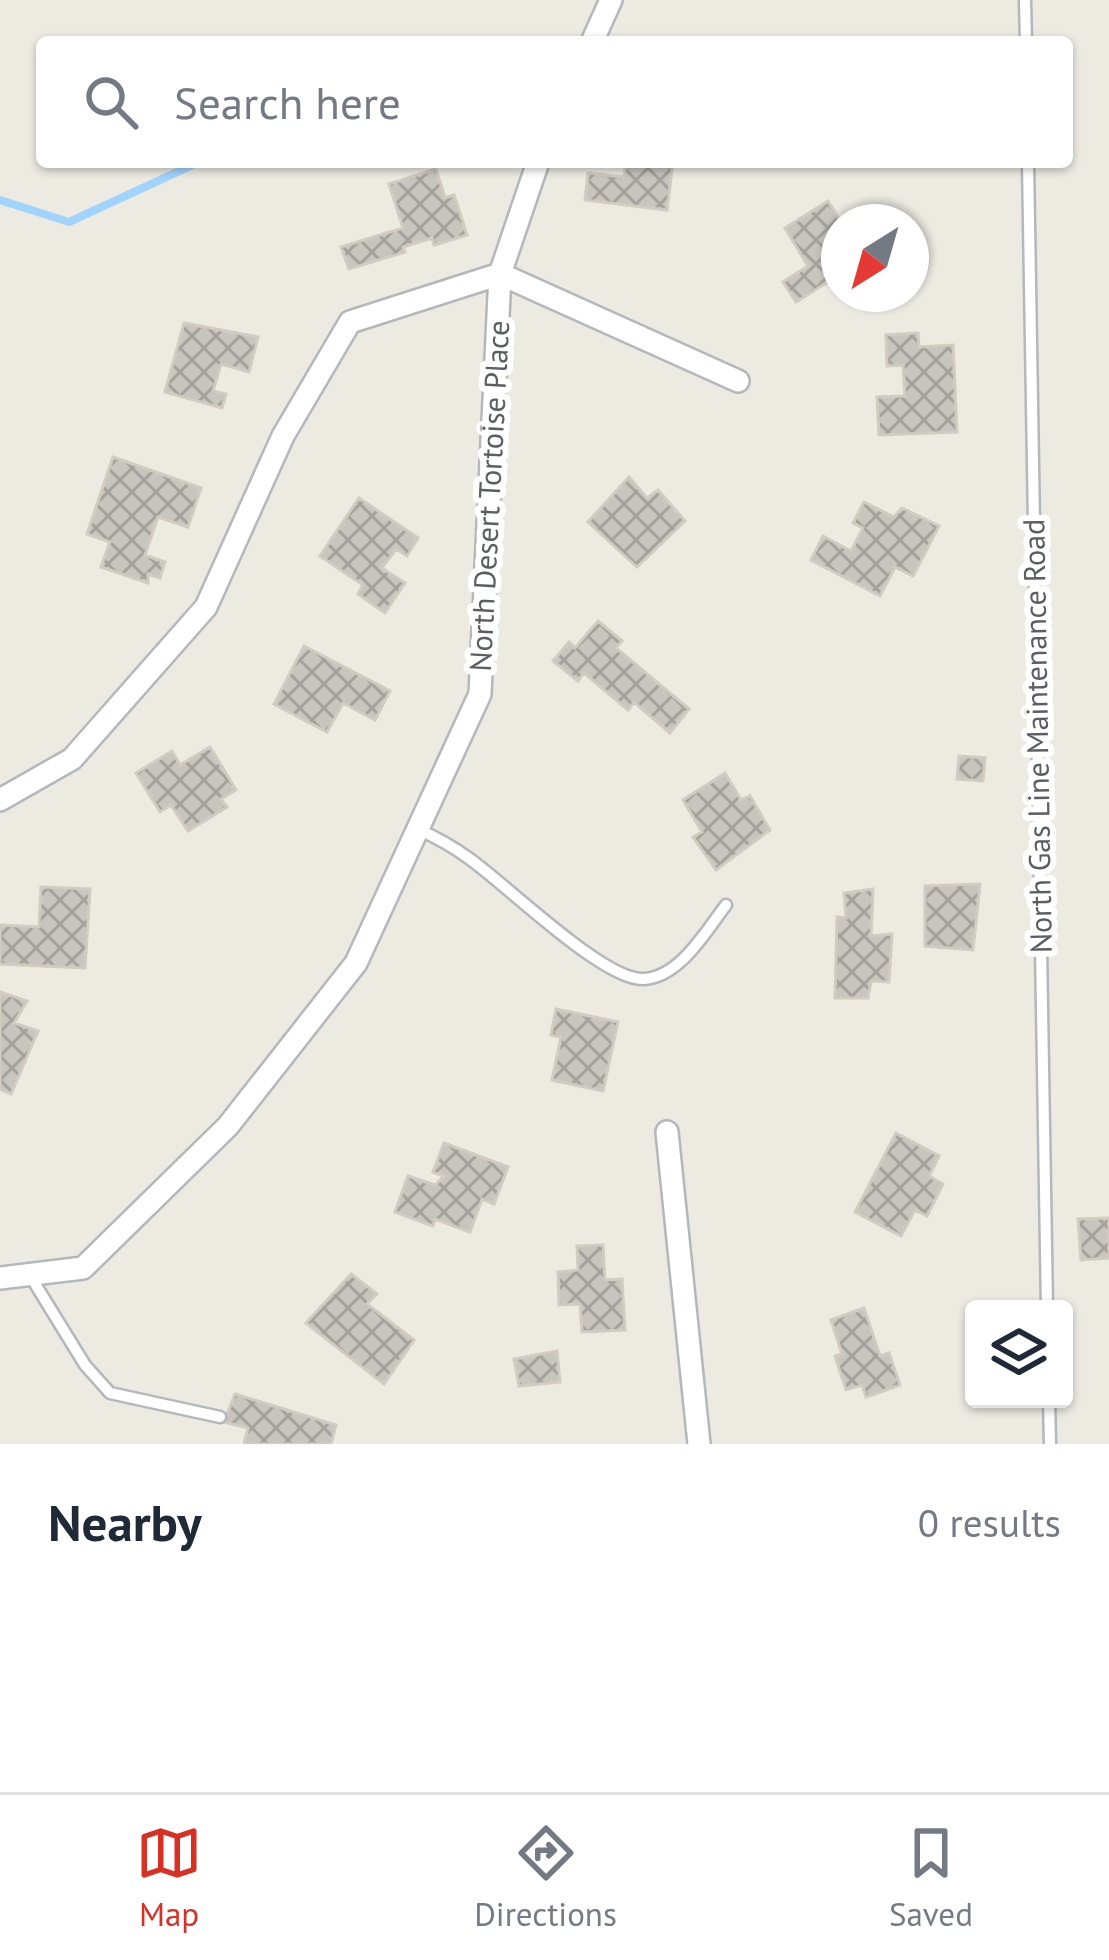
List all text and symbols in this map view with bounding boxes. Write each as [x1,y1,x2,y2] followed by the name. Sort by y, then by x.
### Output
[36,36,1073,168] search box
[78,69,144,135] icon: search
[174,73,401,131] text: Search here
[821,204,929,312] north arrow
[460,319,517,672] street label: North Desert Tortoise Place
[1013,518,1060,954] street label: North Gas Line Maintenance Road
[965,1300,1073,1408] map controls
[965,1300,1073,1408] button: layers
[48,1489,202,1555] text: Nearby
[918,1497,1061,1548] text: 0 results
[136,1820,202,1935] tab: Map
[474,1820,617,1935] tab: Directions
[889,1820,973,1935] tab: Saved

